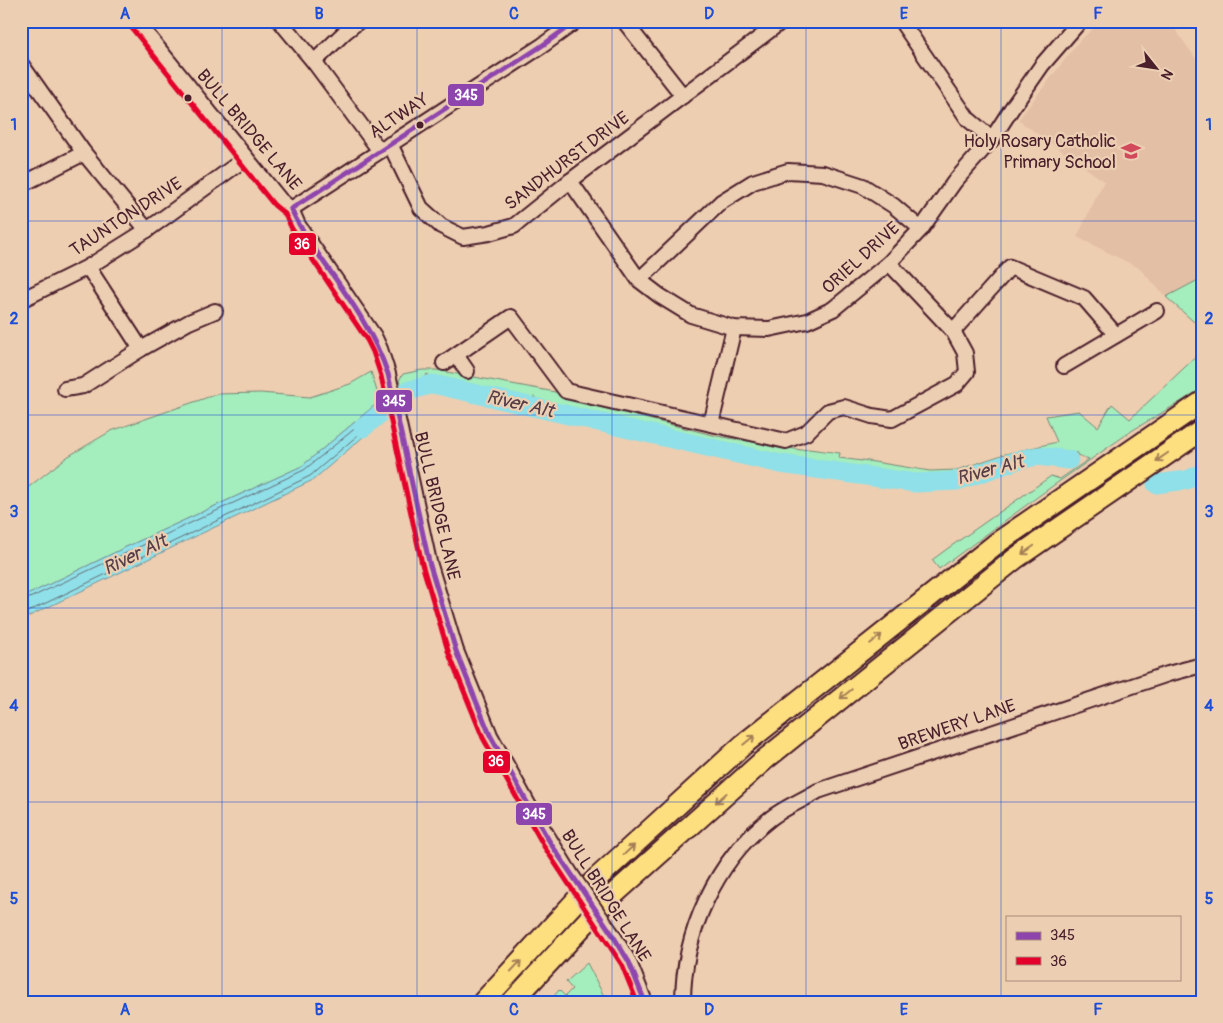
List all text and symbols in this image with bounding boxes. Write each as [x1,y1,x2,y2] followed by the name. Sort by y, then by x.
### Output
[120,4,131,24] text: A
[314,4,324,24] text: B
[509,4,519,24] text: C
[704,4,714,24] text: D
[900,4,909,24] text: E
[1093,4,1103,24] text: F
[1130,42,1180,92] north arrow
[191,64,307,196] street label: BULL BRIDGE LANE
[1157,66,1177,83] text: N
[447,83,485,107] line badge: 345
[454,87,478,104] text: 345
[365,88,434,144] street label: ALTWAY
[183,93,193,103] unlabelled marker
[500,106,634,216] street label: SANDHURST DRIVE
[11,115,17,135] text: 1
[1206,115,1212,135] text: 1
[415,120,425,130] unlabelled marker
[964,130,1116,174] place label: Holy Rosary Catholic Primary School
[1120,140,1142,162] school or university icon: Holy Rosary Catholic Primary School
[65,172,187,262] street label: TAUNTON DRIVE
[817,217,905,299] street label: ORIEL DRIVE
[288,232,317,256] line badge: 36
[294,236,310,253] text: 36
[10,309,19,329] text: 2
[1205,309,1214,329] text: 2
[484,385,558,424] water label: River Alt
[375,389,413,413] line badge: 345
[382,393,406,410] text: 345
[409,429,465,583] street label: BULL BRIDGE LANE
[954,449,1028,490] water label: River Alt
[1155,452,1169,462] one-way arrow
[10,502,19,522] text: 3
[1205,502,1214,522] text: 3
[99,528,173,581] water label: River Alt
[1021,545,1035,555] one-way arrow
[869,634,882,645] one-way arrow
[840,689,853,700] one-way arrow
[895,694,1019,756] street label: BREWERY LANE
[9,696,19,716] text: 4
[1204,696,1214,716] text: 4
[743,735,756,746] one-way arrow
[482,750,511,774] line badge: 36
[488,753,504,770] text: 36
[715,792,728,804] one-way arrow
[515,802,553,826] line badge: 345
[522,806,546,823] text: 345
[556,826,656,966] street label: BULL BRIDGE LANE
[622,844,635,855] one-way arrow
[10,889,19,909] text: 5
[1205,889,1214,909] text: 5
[1006,916,1180,980] legend
[1050,926,1075,945] text: 345
[1050,952,1067,971] text: 36
[510,960,522,972] one-way arrow
[120,1000,131,1020] text: A
[314,1000,324,1020] text: B
[509,1000,519,1020] text: C
[704,1000,714,1020] text: D
[900,1000,909,1020] text: E
[1093,1000,1103,1020] text: F

